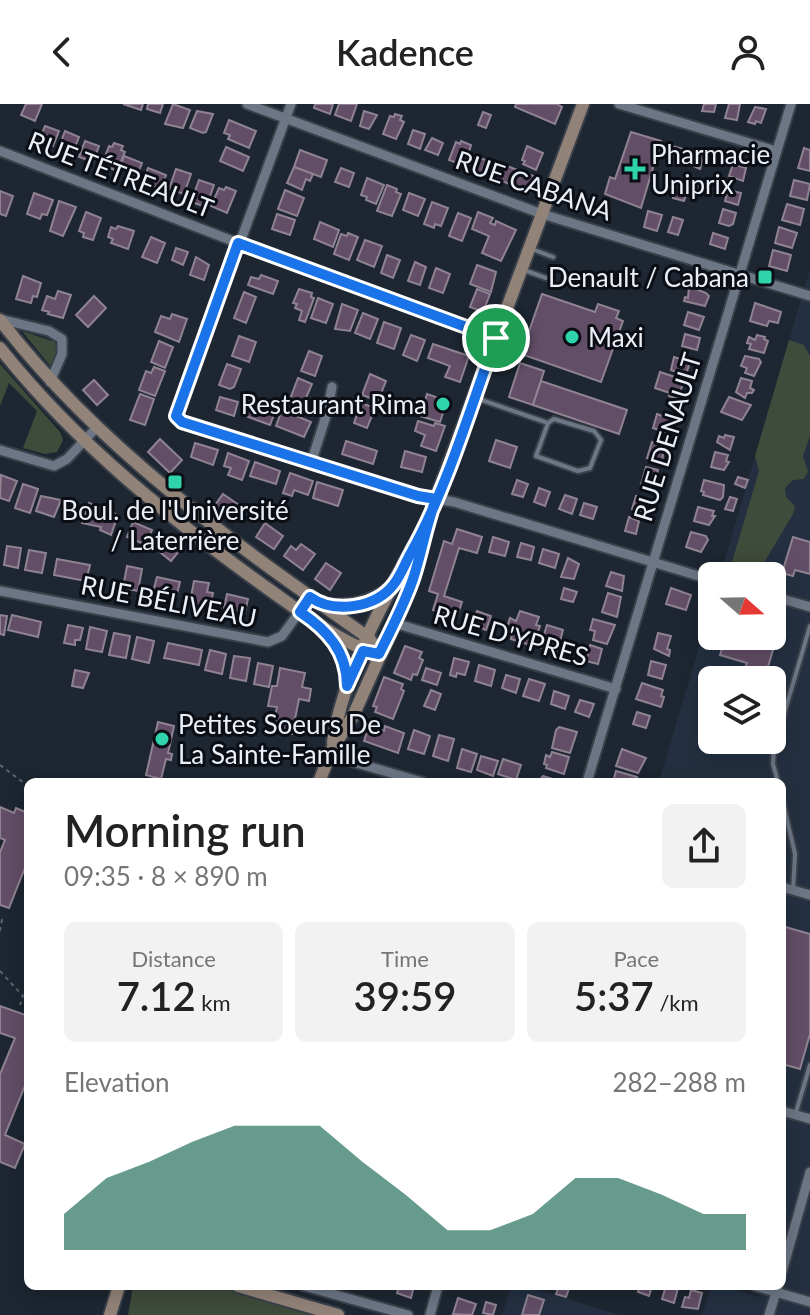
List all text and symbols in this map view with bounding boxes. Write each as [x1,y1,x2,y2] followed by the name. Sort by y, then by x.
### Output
[40,30,84,74] icon: back
[336,30,474,74] text: Kadence
[726,30,770,74] icon: person
[24,124,218,224] street label: RUE TÉTREAULT
[651,138,770,200] place label: Pharmacie Uniprix
[451,143,617,227] street label: RUE CABANA
[626,160,644,178] marker: Pharmacie Uniprix
[548,261,749,293] place label: Denault / Cabana
[756,268,774,286] marker: Denault / Cabana
[462,304,530,372] pin
[474,316,518,360] icon: arrive
[588,321,644,353] place label: Maxi
[563,328,581,346] marker: Maxi
[626,349,708,525] street label: RUE DENAULT
[241,388,427,420] place label: Restaurant Rima
[434,395,452,413] marker: Restaurant Rima
[166,473,184,491] marker: Boul. de l'Université / Laterrière
[61,494,289,556] place label: Boul. de l'Université / Laterrière
[698,562,786,650] north arrow
[698,562,786,754] map controls
[78,568,260,634] street label: RUE BÉLIVEAU
[430,598,592,672] street label: RUE D'YPRES
[698,666,786,754] button: layers
[178,708,381,770] place label: Petites Soeurs De La Sainte-Famille
[153,730,171,748] marker: Petites Soeurs De La Sainte-Famille
[64,804,306,856] text: Morning run
[662,804,746,888] button: share
[64,860,268,892] text: 09:35 · 8 × 890 m
[131,945,216,972] text: Distance
[381,945,429,972] text: Time
[613,945,659,972] text: Pace
[117,972,196,1020] text: 7.12
[354,972,456,1020] text: 39:59
[574,972,654,1020] text: 5:37
[196,989,231,1016] text: km
[654,989,699,1016] text: /km
[64,1066,170,1098] text: Elevation
[612,1066,746,1098] text: 282–288 m

